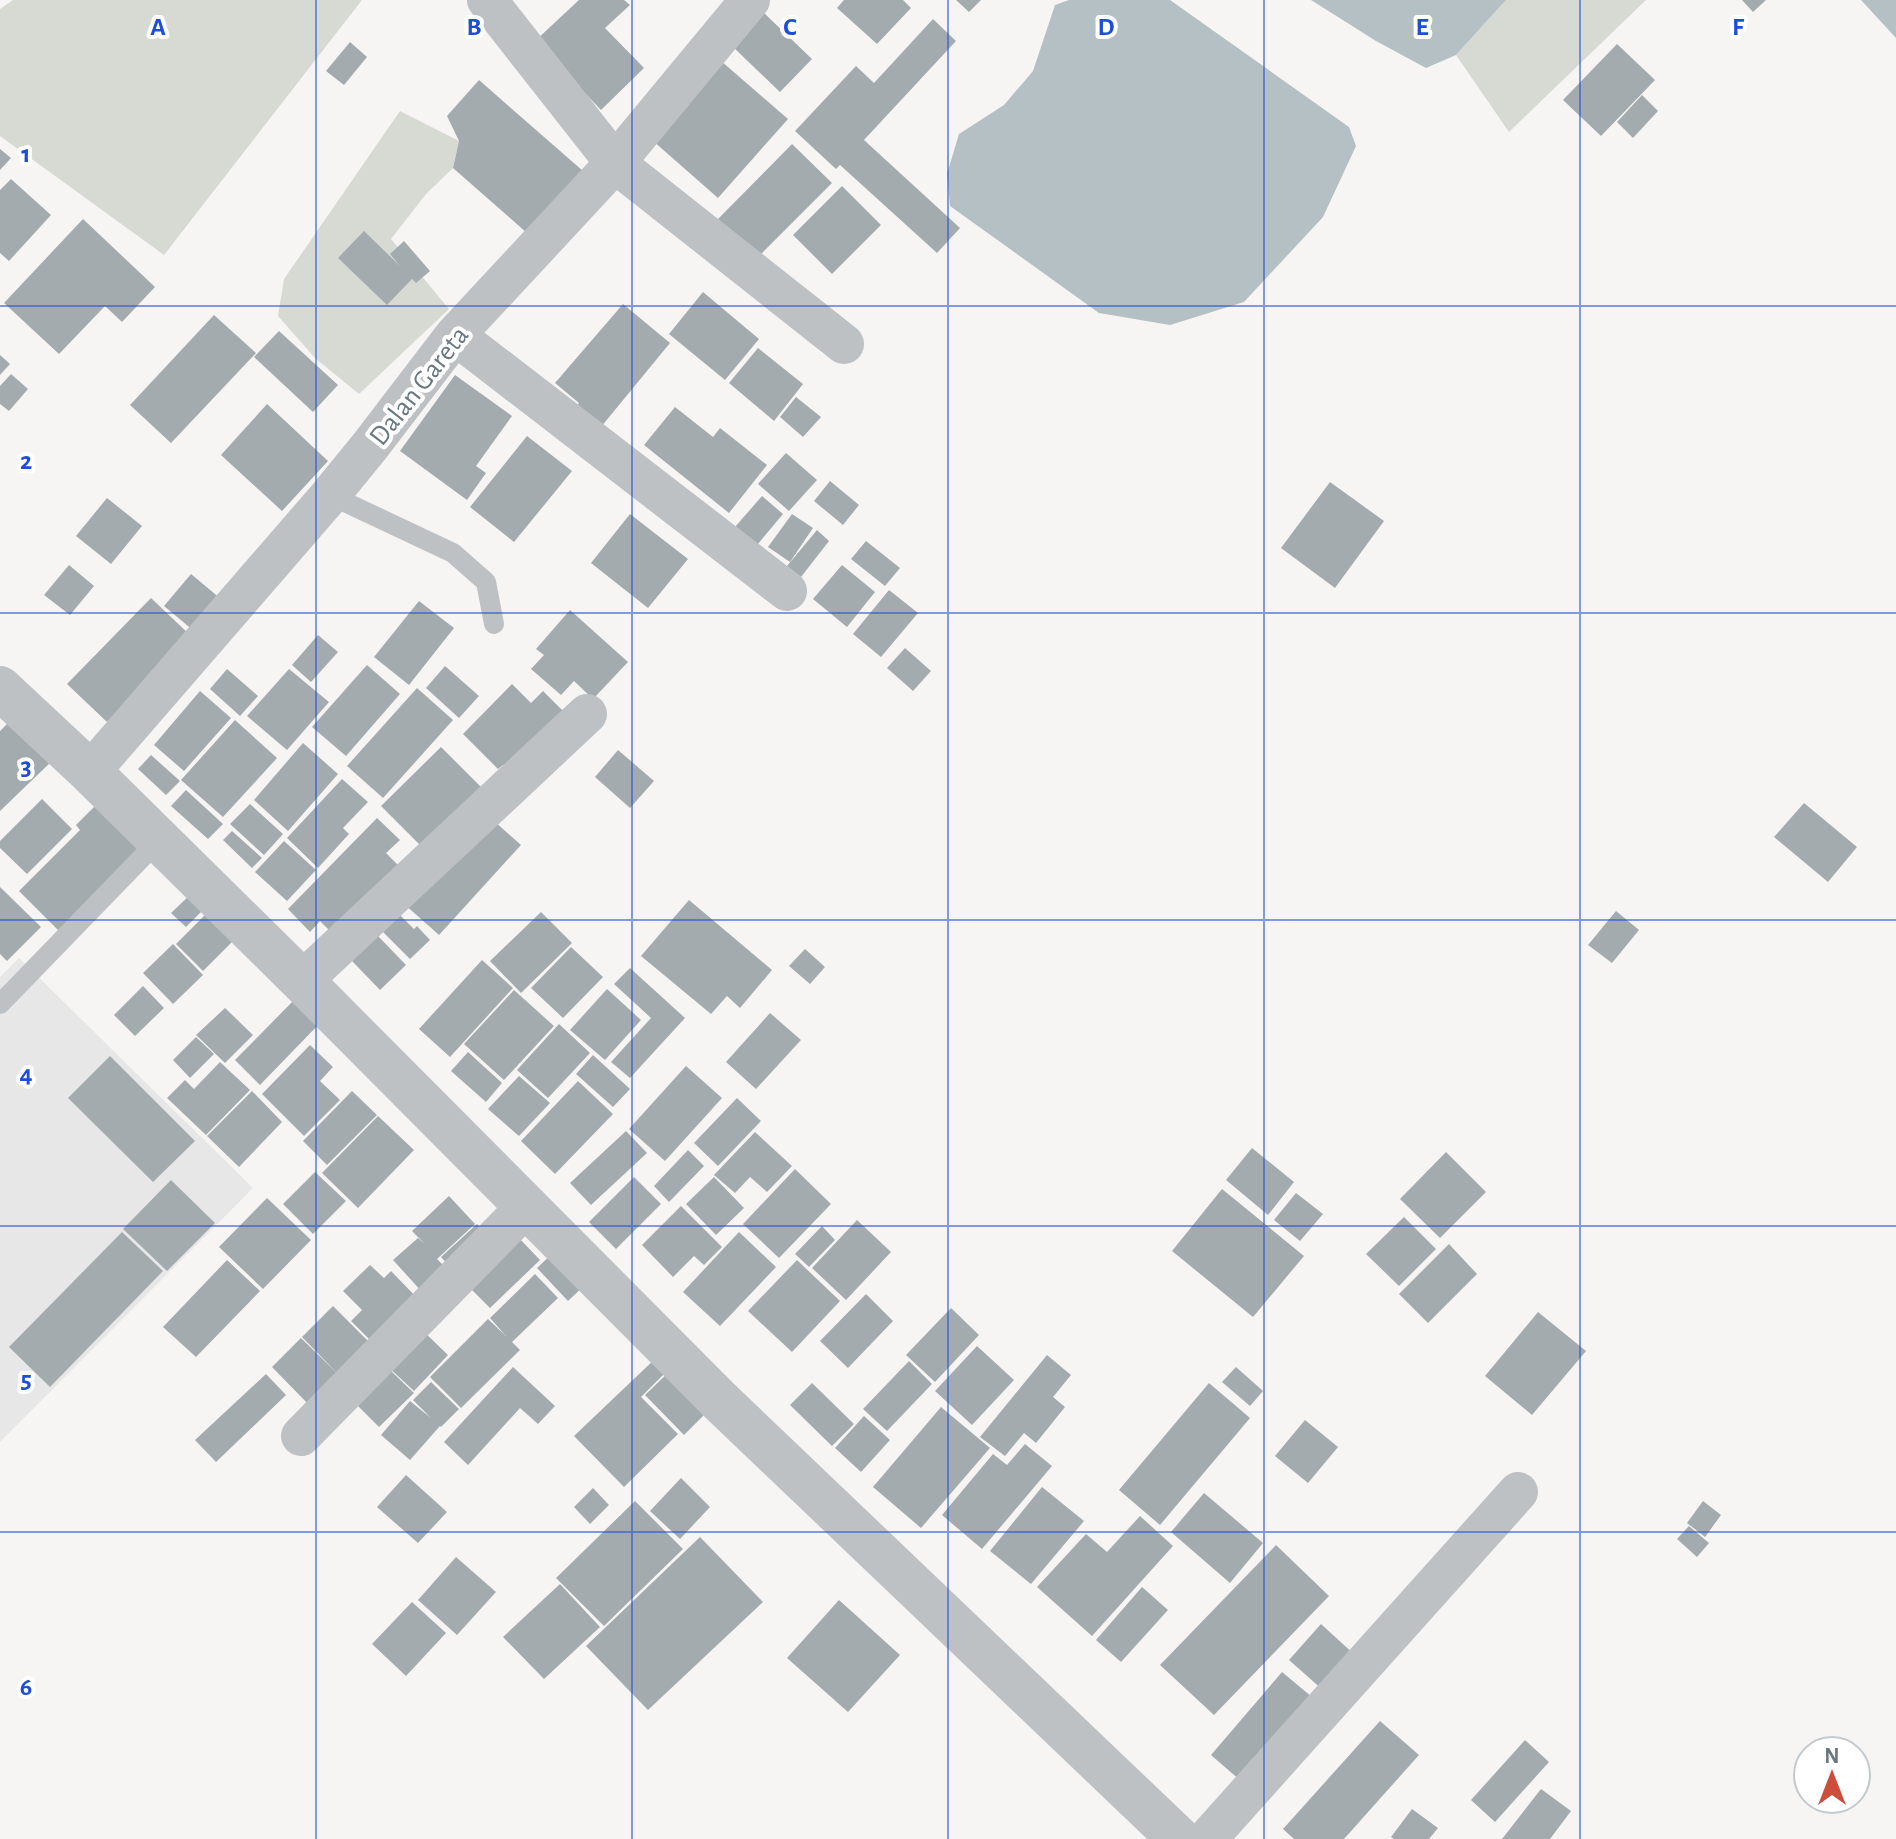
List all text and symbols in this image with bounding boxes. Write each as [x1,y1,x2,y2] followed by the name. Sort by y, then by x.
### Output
[150,14,166,40] text: A
[466,14,482,40] text: B
[783,14,797,40] text: C
[1097,14,1115,40] text: D
[1415,14,1429,40] text: E
[1732,14,1745,40] text: F
[21,141,31,167] text: 1
[365,321,475,451] street label: Dalan Gareta
[20,448,32,474] text: 2
[20,754,32,780] text: 3
[19,1061,33,1087] text: 4
[20,1367,32,1393] text: 5
[20,1674,32,1700] text: 6
[1792,1735,1872,1815] north arrow
[1824,1745,1840,1767] text: N

